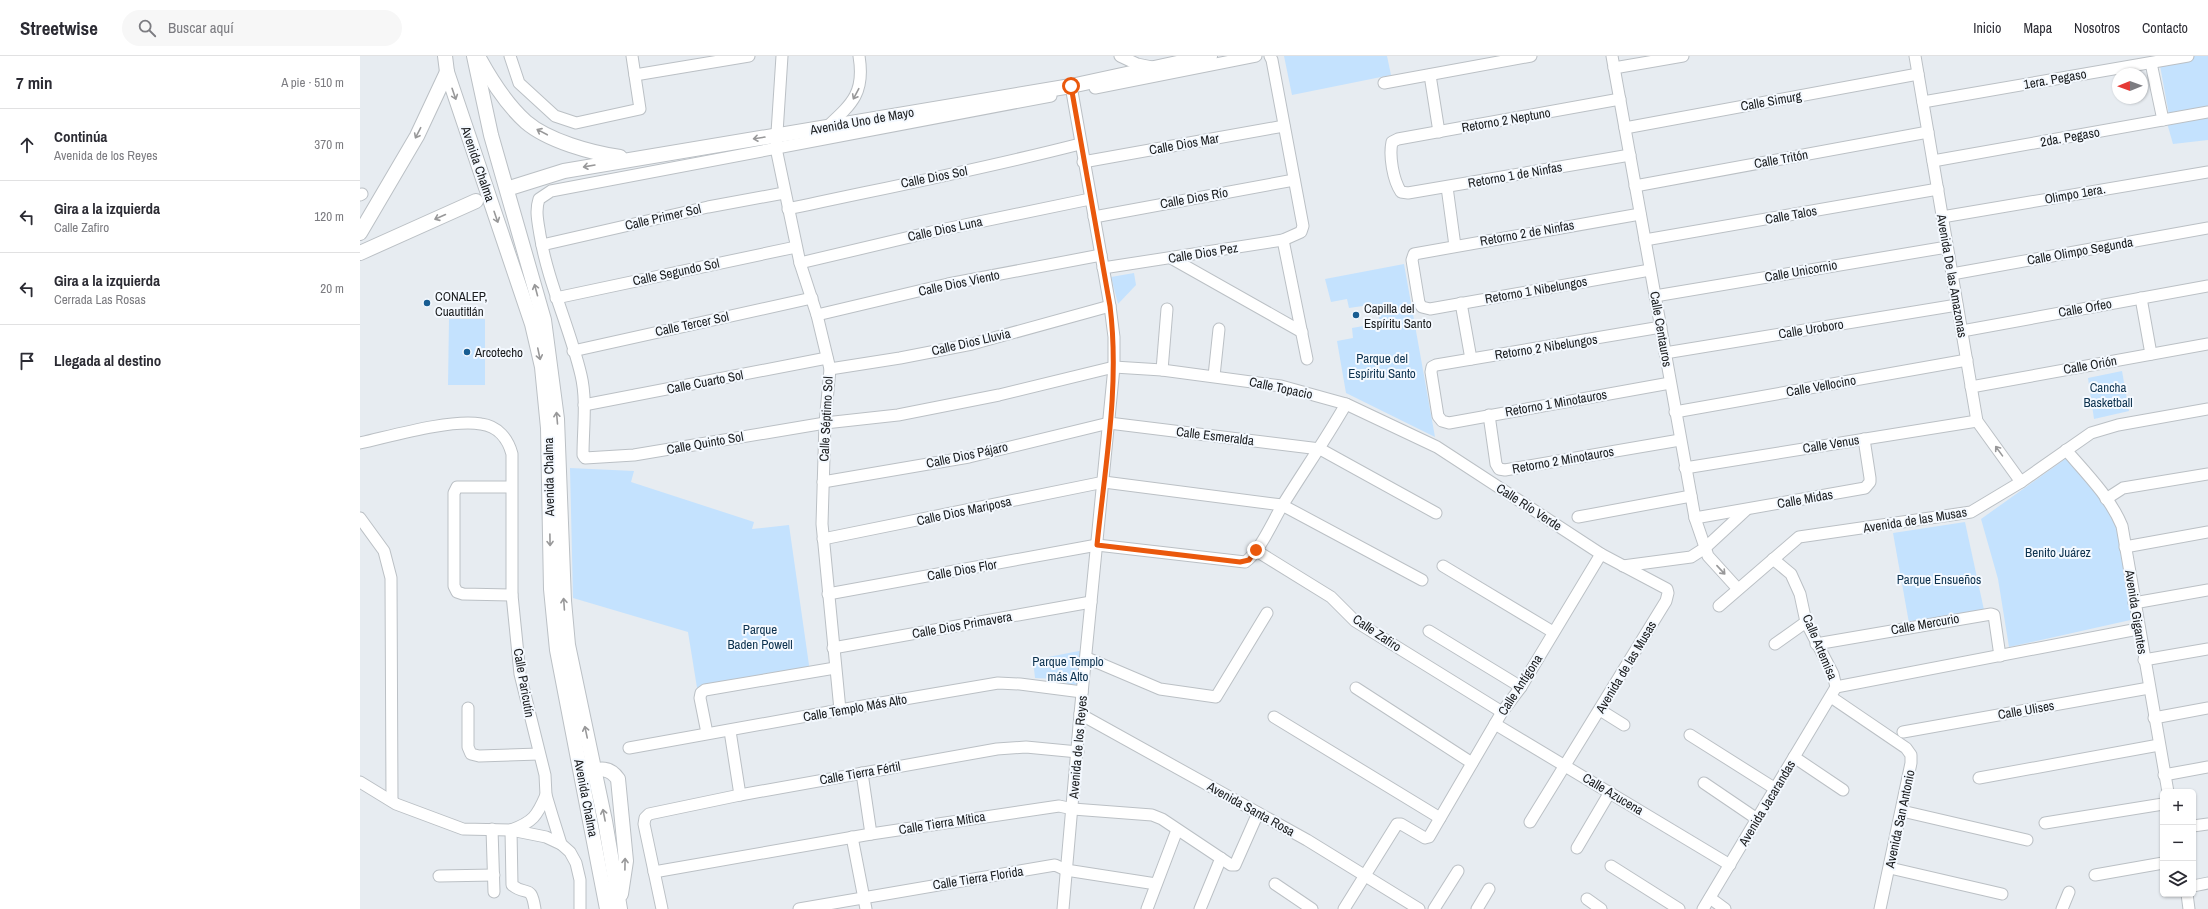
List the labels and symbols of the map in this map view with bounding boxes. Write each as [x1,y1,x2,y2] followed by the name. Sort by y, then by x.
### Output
[2022,65,2088,93] street label: 1era. Pegaso
[2112,68,2148,104] north arrow
[1062,77,1080,95] route start
[451,87,459,99] one-way arrow
[852,87,859,99] one-way arrow
[1739,87,1803,115] street label: Calle Simurg
[808,103,915,139] street label: Avenida Uno de Mayo
[1460,104,1552,136] street label: Retorno 2 Neptuno
[457,123,499,204] street label: Avenida Chalma
[2039,123,2101,151] street label: 2da. Pegaso
[414,127,421,139] one-way arrow
[536,127,548,135] one-way arrow
[1148,129,1221,158] street label: Calle Dios Mar
[753,134,766,142] one-way arrow
[1753,146,1809,172] street label: Calle Tritón
[1467,158,1563,192] street label: Retorno 1 de Ninfas
[899,162,969,192] street label: Calle Dios Sol
[583,163,596,171] one-way arrow
[2043,180,2107,208] street label: Olimpo 1era.
[1159,184,1229,212] street label: Calle Dios Río
[623,200,703,234] street label: Calle Primer Sol
[1764,202,1818,228] street label: Calle Talos
[493,210,500,223] one-way arrow
[1933,212,1971,339] street label: Avenida De las Amazonas
[906,213,984,245] street label: Calle Dios Luna
[435,214,447,221] one-way arrow
[1479,216,1575,250] street label: Retorno 2 de Ninfas
[2026,233,2134,269] street label: Calle Olimpo Segunda
[1167,239,1239,267] street label: Calle Dios Pez
[631,255,721,289] street label: Calle Segundo Sol
[1763,256,1839,286] street label: Calle Unicornio
[917,266,1001,300] street label: Calle Dios Viento
[1483,273,1589,307] street label: Retorno 1 Nibelungos
[532,284,539,297] one-way arrow
[435,288,488,320] place label: CONALEP, Cuautitlán
[1646,290,1676,368] street label: Calle Centauros
[2057,295,2113,321] street label: Calle Orfeo
[422,298,432,308] marker: CONALEP, Cuautitlán
[1364,300,1432,332] place label: Capilla del Espíritu Santo
[654,308,730,340] street label: Calle Tercer Sol
[1351,310,1361,320] marker: Capilla del Espíritu Santo
[1777,315,1845,343] street label: Calle Uroboro
[930,325,1012,359] street label: Calle Dios Lluvia
[1493,330,1599,364] street label: Retorno 2 Nibelungos
[474,344,523,361] place label: Arcotecho
[462,347,472,357] marker: Arcotecho
[535,347,543,360] one-way arrow
[1348,350,1416,382] park label: Parque del Espíritu Santo
[2062,352,2118,378] street label: Calle Orión
[665,366,745,398] street label: Calle Cuarto Sol
[1785,371,1857,400] street label: Calle Vellocino
[1248,373,1314,403] street label: Calle Topacio
[815,376,837,462] street label: Calle Séptimo Sol
[2083,379,2133,411] park label: Cancha Basketball
[1504,386,1608,420] street label: Retorno 1 Minotauros
[554,412,561,425] one-way arrow
[1175,423,1255,449] street label: Calle Esmeralda
[665,428,745,458] street label: Calle Quinto Sol
[1802,431,1860,457] street label: Calle Venus
[540,437,558,517] street label: Avenida Chalma
[925,438,1009,472] street label: Calle Dios Pájaro
[1511,443,1615,477] street label: Retorno 2 Minotauros
[1994,445,2003,456] one-way arrow
[1493,480,1565,534] street label: Calle Río Verde
[1776,486,1834,512] street label: Calle Midas
[915,493,1013,529] street label: Calle Dios Mariposa
[1861,503,1968,537] street label: Avenida de las Musas
[546,533,554,546] one-way arrow
[1247,541,1265,559] route end
[2025,544,2091,561] park label: Benito Juárez
[926,555,999,584] street label: Calle Dios Flor
[1716,565,1726,575] one-way arrow
[2121,568,2151,655] street label: Avenida Gigantes
[1897,571,1981,588] park label: Parque Ensueños
[561,598,568,611] one-way arrow
[911,608,1013,642] street label: Calle Dios Primavera
[1889,610,1961,638] street label: Calle Mercurio
[1349,611,1405,655] street label: Calle Zafiro
[1799,612,1841,682] street label: Calle Artemisa
[1591,618,1660,717] street label: Avenida de las Musas
[727,621,793,653] park label: Parque Baden Powell
[510,647,538,719] street label: Calle Paricutín
[1494,651,1546,719] street label: Calle Antígona
[1032,653,1104,685] park label: Parque Templo más Alto
[802,690,908,726] street label: Calle Templo Más Alto
[1065,695,1091,800] street label: Avenida de los Reyes
[1997,697,2055,723] street label: Calle Ulises
[582,726,590,739] one-way arrow
[570,757,602,838] street label: Avenida Chalma
[1734,757,1799,850] street label: Avenida Jacarandas
[818,758,902,788] street label: Calle Tierra Fértil
[1881,768,1919,871] street label: Avenida San Antonio
[1579,769,1647,819] street label: Calle Azucena
[1203,777,1298,840] street label: Avenida Santa Rosa
[898,808,986,838] street label: Calle Tierra Mítica
[599,809,607,822] one-way arrow
[621,858,629,871] one-way arrow
[932,862,1025,894] street label: Calle Tierra Florida

